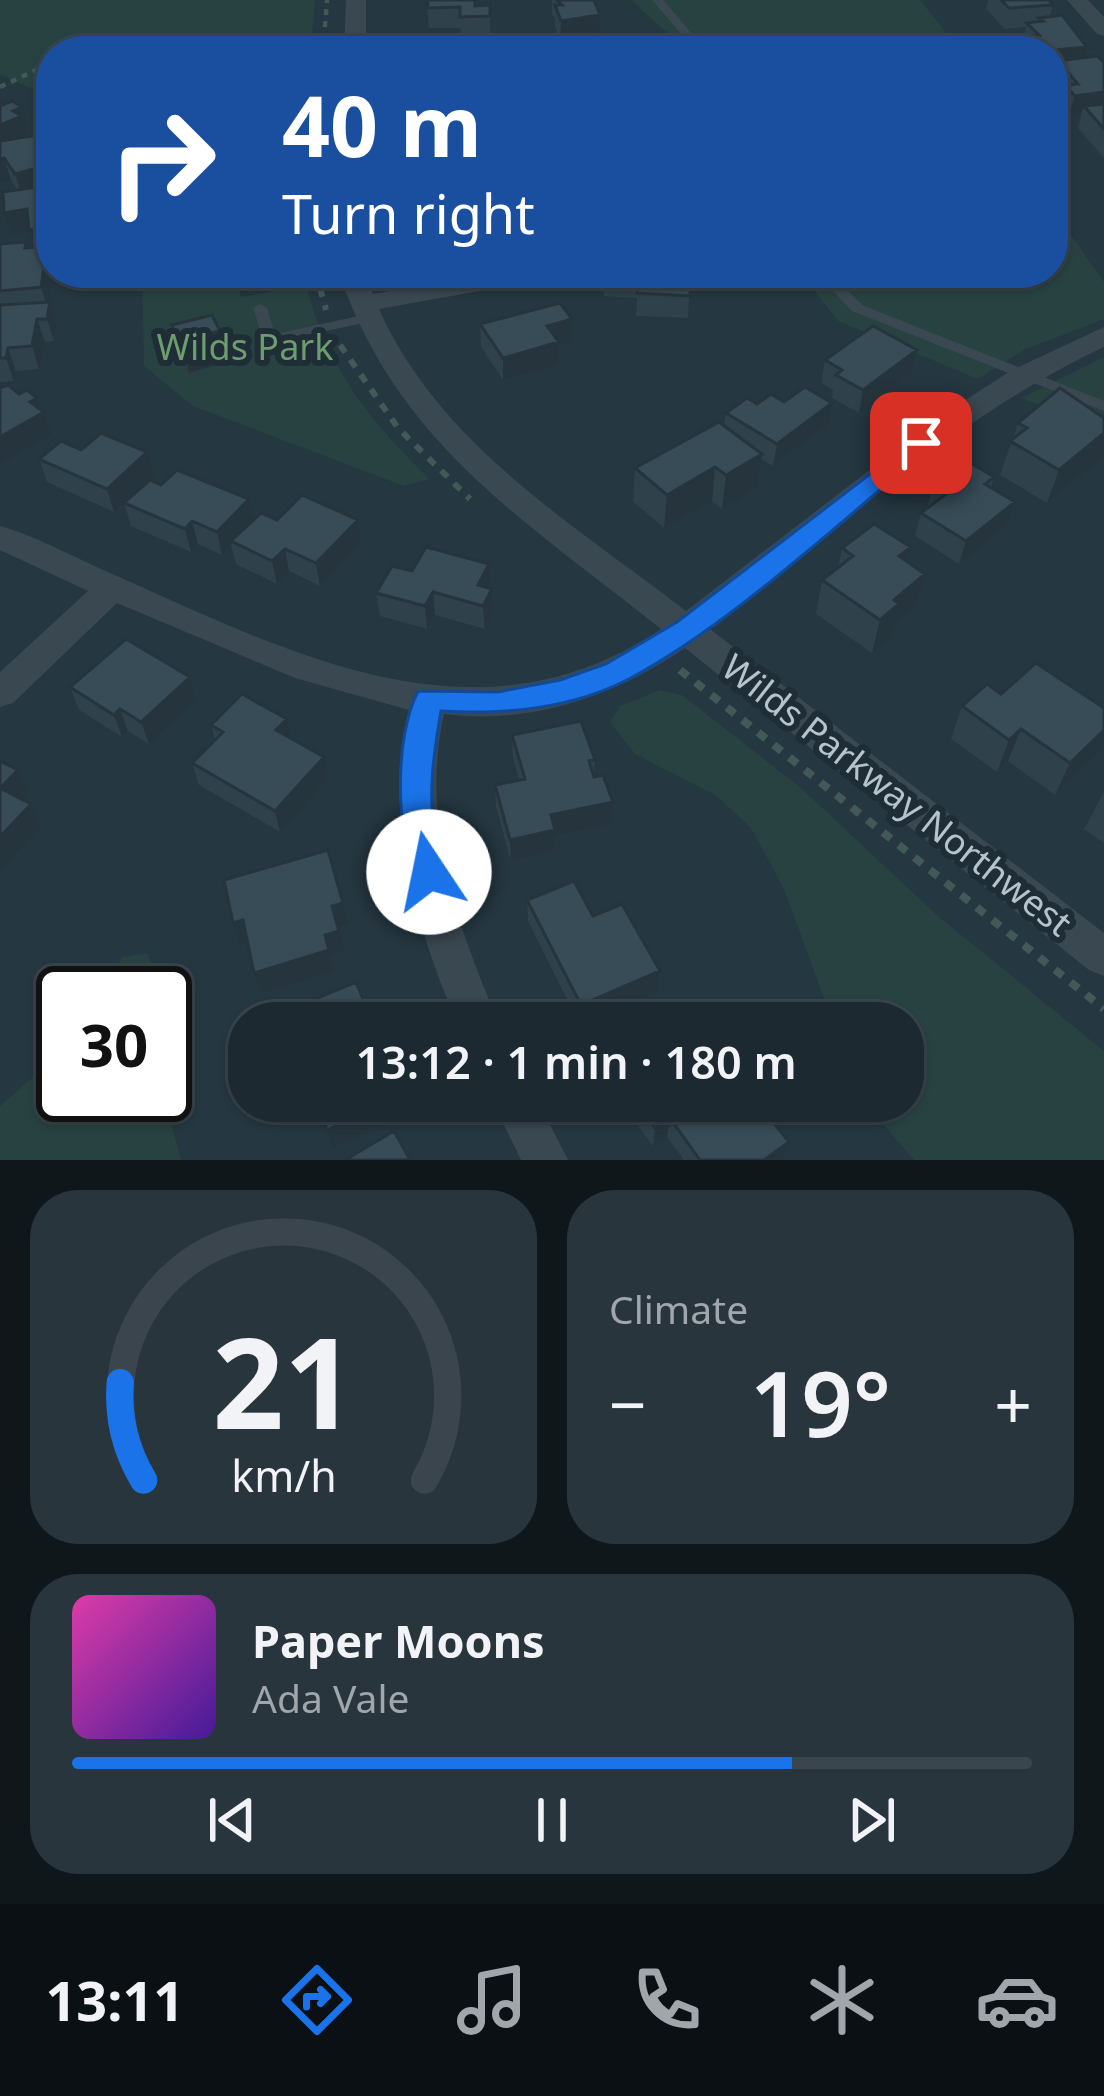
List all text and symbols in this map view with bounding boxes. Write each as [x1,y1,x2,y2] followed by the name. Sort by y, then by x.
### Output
[282,67,482,182] text: 40 m
[84,84,240,240] icon: right
[282,176,535,250] text: Turn right
[157,322,333,371] park label: Wilds Park
[870,392,972,494] pin
[888,410,954,476] icon: arrive
[712,643,1082,947] street label: Wilds Parkway Northwest
[366,809,492,935] position arrow
[36,966,192,1122] speed limit sign: 30
[355,1031,797,1092] text: 13:12 · 1 min · 180 m
[609,1282,748,1335] text: Climate
[212,1296,355,1466] text: 21
[750,1341,891,1463] text: 19°
[609,1358,647,1448] text: −
[994,1358,1032,1448] text: +
[231,1446,336,1505] text: km/h
[252,1610,545,1671] text: Paper Moons
[252,1671,409,1724] text: Ada Vale
[199,1787,265,1853] icon: previous
[519,1787,585,1853] icon: pause
[839,1787,905,1853] icon: next
[275,1958,359,2042] icon: directions
[450,1958,534,2042] icon: music
[625,1958,709,2042] icon: phone
[800,1958,884,2042] icon: climate
[975,1958,1059,2042] icon: car
[45,1963,184,2037] text: 13:11

